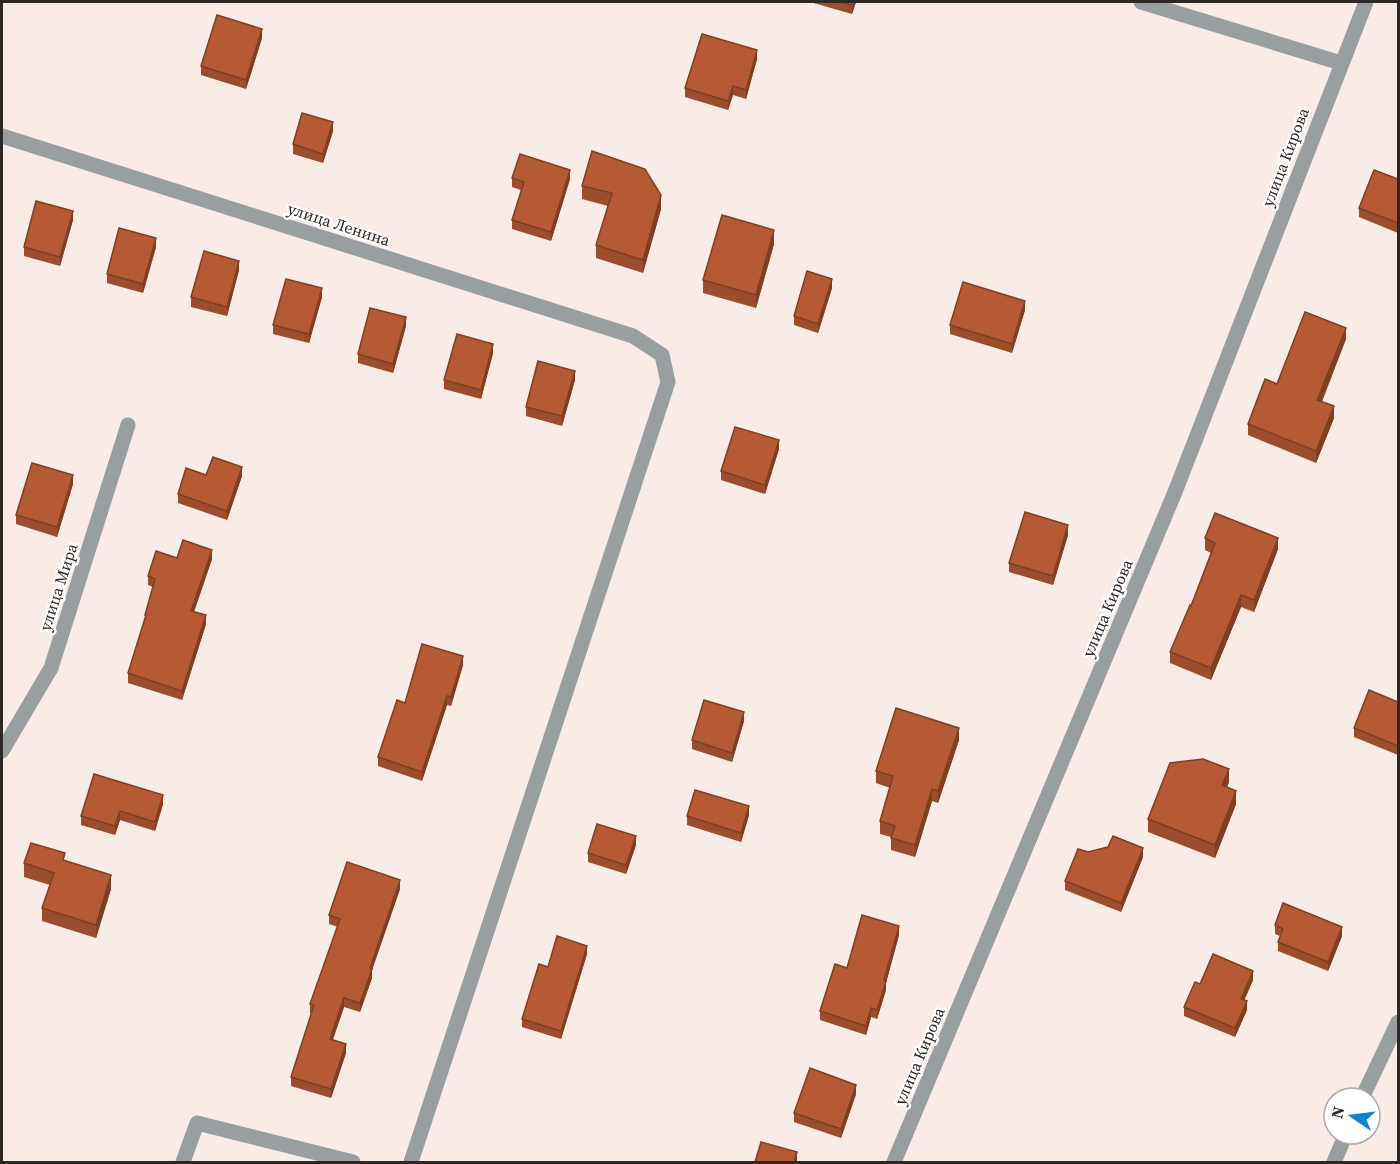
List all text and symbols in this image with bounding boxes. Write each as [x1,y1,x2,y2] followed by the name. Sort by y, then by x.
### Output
[1256,104,1314,209] street label: улица Кирова
[285,197,394,251] street label: улица Ленина
[34,540,83,634] street label: улица Мира
[1077,555,1138,660] street label: улица Кирова
[889,1003,950,1108] street label: улица Кирова
[1322,1086,1382,1146] north arrow
[1325,1104,1350,1121] text: N

